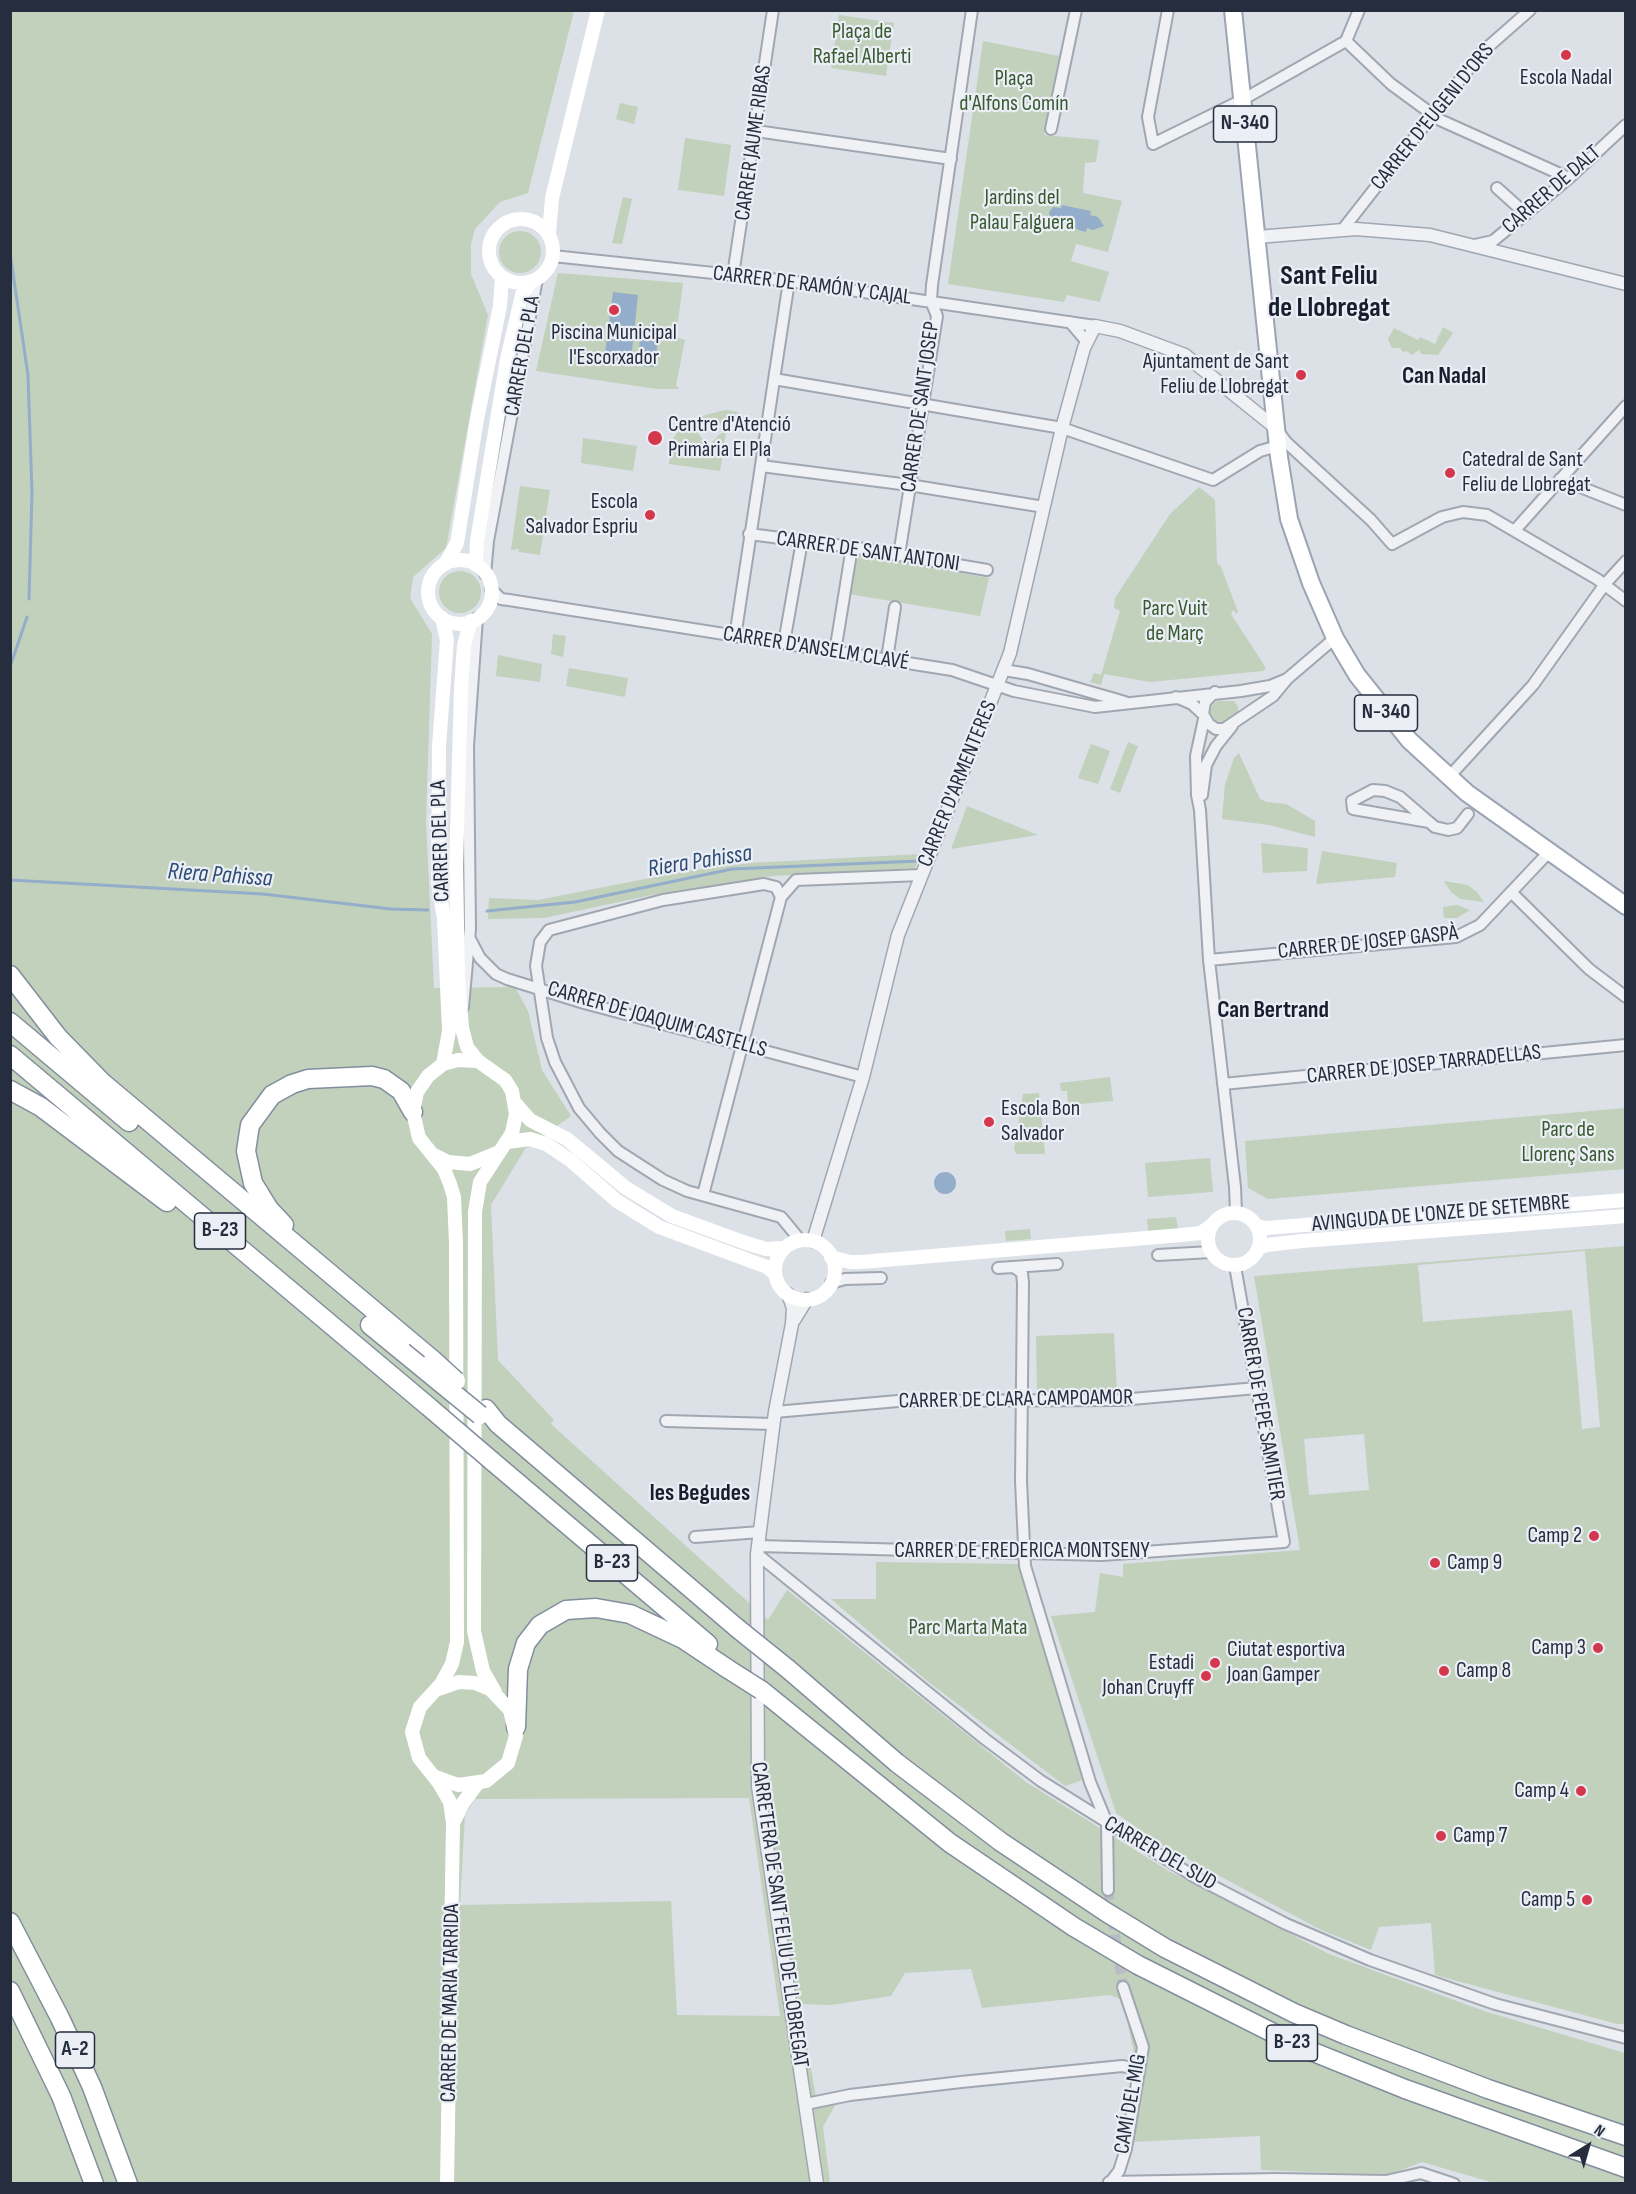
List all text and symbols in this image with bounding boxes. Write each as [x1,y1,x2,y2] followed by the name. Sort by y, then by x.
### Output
[813,19,911,70] park label: Plaça de Rafael Alberti
[1366,38,1500,196] street label: CARRER D'EUGENI D'ORS
[1559,48,1573,62] marker: Escola Nadal
[730,64,778,222] street label: CARRER JAUME RIBAS
[1520,65,1612,91] place label: Escola Nadal
[959,66,1069,118] park label: Plaça d'Alfons Comín
[1214,106,1276,142] road number: N-340
[1497,140,1607,240] street label: CARRER DE DALT
[970,185,1074,236] park label: Jardins del Palau Falguera
[1268,260,1390,326] district label: Sant Feliu de Llobregat
[711,261,913,311] street label: CARRER DE RAMÓN Y CAJAL
[499,294,547,418] street label: CARRER DEL PLA
[607,303,621,317] marker: Piscina Municipal l'Escorxador
[551,320,677,372] place label: Piscina Municipal l'Escorxador
[896,320,946,494] street label: CARRER DE SANT JOSEP
[1143,349,1289,400] place label: Ajuntament de Sant Feliu de Llobregat
[1402,363,1486,391] district label: Can Nadal
[1294,368,1308,382] marker: Ajuntament de Sant Feliu de Llobregat
[668,412,791,464] place label: Centre d'Atenció Primària El Pla
[646,429,664,447] marker: Centre d'Atenció Primària El Pla
[1462,447,1591,499] place label: Catedral de Sant Feliu de Llobregat
[1443,466,1457,480] marker: Catedral de Sant Feliu de Llobregat
[526,489,638,540] place label: Escola Salvador Espriu
[643,508,657,522] marker: Escola Salvador Espriu
[775,526,961,578] street label: CARRER DE SANT ANTONI
[1142,596,1208,648] park label: Parc Vuit de Març
[721,621,911,677] street label: CARRER D'ANSELM CLAVÉ
[1354,695,1418,731] road number: N-340
[913,697,1003,871] street label: CARRER D'ARMENTERES
[426,780,456,902] street label: CARRER DEL PLA
[646,840,754,884] water label: Riera Pahissa
[167,858,273,894] water label: Riera Pahissa
[1277,920,1459,966] street label: CARRER DE JOSEP GASPÀ
[544,976,770,1064] street label: CARRER DE JOAQUIM CASTELLS
[1217,997,1329,1025] district label: Can Bertrand
[1306,1040,1542,1090] street label: CARRER DE JOSEP TARRADELLAS
[1001,1096,1080,1148] place label: Escola Bon Salvador
[982,1115,996,1129] marker: Escola Bon Salvador
[1521,1117,1615,1168] park label: Parc de Llorenç Sans
[1311,1190,1571,1238] street label: AVINGUDA DE L'ONZE DE SETEMBRE
[194,1213,246,1249] road number: B-23
[1230,1305,1290,1503] street label: CARRER DE PEPE SAMITIER
[898,1385,1134,1415] street label: CARRER DE CLARA CAMPOAMOR
[650,1480,750,1508] district label: les Begudes
[1527,1523,1582,1549] place label: Camp 2
[1587,1529,1601,1543] marker: Camp 2
[894,1538,1150,1564] street label: CARRER DE FREDERICA MONTSENY
[586,1545,638,1581] road number: B-23
[1447,1550,1502,1576] place label: Camp 9
[1428,1556,1442,1570] marker: Camp 9
[908,1615,1028,1641] park label: Parc Marta Mata
[1531,1635,1586,1661] place label: Camp 3
[1227,1637,1345,1688] place label: Ciutat esportiva Joan Gamper
[1591,1641,1605,1655] marker: Camp 3
[1102,1650,1194,1702] place label: Estadi Johan Cruyff
[1208,1656,1222,1670] marker: Ciutat esportiva Joan Gamper
[1456,1658,1511,1684] place label: Camp 8
[1437,1664,1451,1678] marker: Camp 8
[1199,1669,1213,1683] marker: Estadi Johan Cruyff
[744,1761,814,2069] street label: CARRETERA DE SANT FELIU DE LLOBREGAT
[1514,1778,1569,1804] place label: Camp 4
[1574,1784,1588,1798] marker: Camp 4
[1099,1811,1221,1897] street label: CARRER DEL SUD
[1453,1823,1507,1849] place label: Camp 7
[1434,1829,1448,1843] marker: Camp 7
[1521,1887,1575,1913] place label: Camp 5
[1580,1893,1594,1907] marker: Camp 5
[436,1903,466,2103] street label: CARRER DE MARIA TARRIDA
[1266,2025,1318,2061] road number: B-23
[56,2032,94,2068] road number: A-2
[1109,2052,1153,2156] street label: CAMÍ DEL MIG
[1558,2116,1618,2176] north arrow
[1590,2121,1608,2141] text: N

